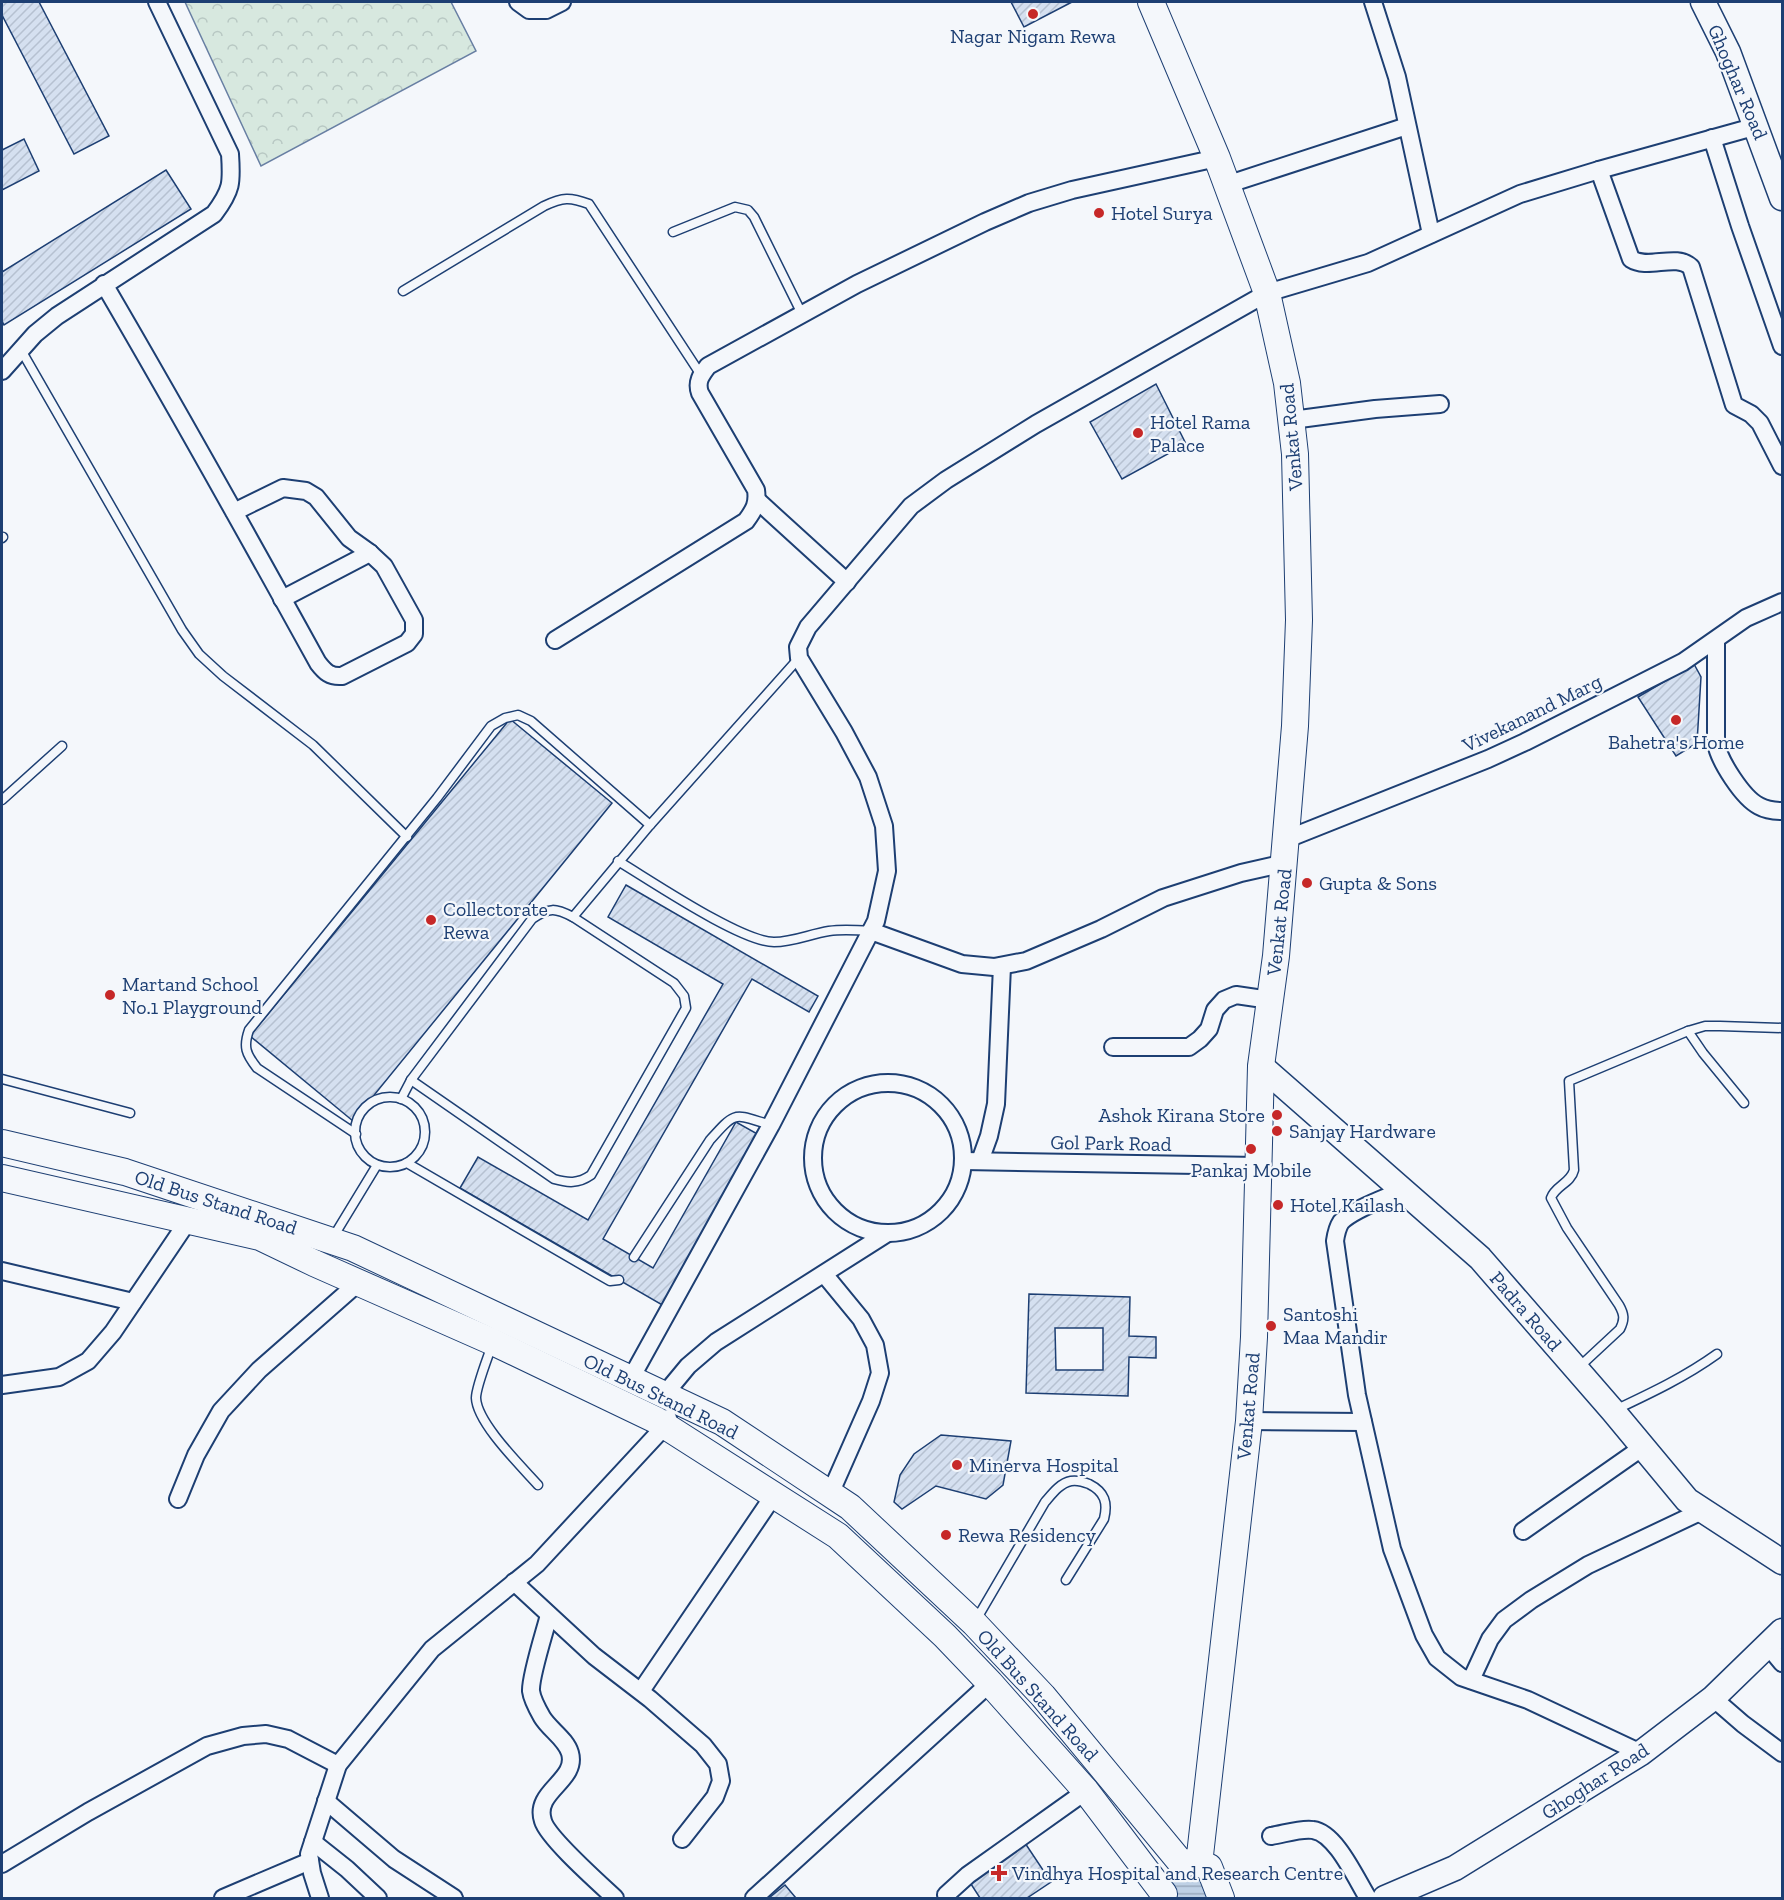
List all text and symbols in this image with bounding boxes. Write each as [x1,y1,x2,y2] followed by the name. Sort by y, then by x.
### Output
[1026,7,1040,21] marker: Nagar Nigam Rewa
[1703,21,1773,143] street label: Ghoghar Road
[950,24,1116,48] place label: Nagar Nigam Rewa
[1111,201,1213,225] place label: Hotel Surya
[1092,206,1106,220] marker: Hotel Surya
[1274,382,1308,493] street label: Venkat Road
[1150,410,1251,457] place label: Hotel Rama Palace
[1131,426,1145,440] marker: Hotel Rama Palace
[1458,669,1605,757] street label: Vivekanand Marg
[1669,713,1683,727] marker: Bahetra's Home
[1608,730,1744,754] place label: Bahetra's Home
[1261,867,1297,978] street label: Venkat Road
[1319,871,1437,895] place label: Gupta & Sons
[1300,876,1314,890] marker: Gupta & Sons
[443,897,548,944] place label: Collectorate Rewa
[424,913,438,927] marker: Collectorate Rewa
[122,972,262,1019] place label: Martand School No.1 Playground
[103,988,117,1002] marker: Martand School No.1 Playground
[1099,1103,1265,1127] place label: Ashok Kirana Store
[1270,1108,1284,1122] marker: Ashok Kirana Store
[1289,1119,1436,1143] place label: Sanjay Hardware
[1270,1124,1284,1138] marker: Sanjay Hardware
[1050,1130,1172,1156] street label: Gol Park Road
[1244,1142,1258,1156] marker: Pankaj Mobile
[1191,1158,1311,1182] place label: Pankaj Mobile
[132,1164,300,1240] street label: Old Bus Stand Road
[1290,1193,1405,1217] place label: Hotel Kailash
[1271,1198,1285,1212] marker: Hotel Kailash
[1485,1266,1567,1356] street label: Padra Road
[1283,1302,1388,1349] place label: Santoshi Maa Mandir
[1264,1319,1278,1333] marker: Santoshi Maa Mandir
[580,1348,742,1444] street label: Old Bus Stand Road
[1231,1351,1265,1462] street label: Venkat Road
[969,1453,1119,1477] place label: Minerva Hospital
[950,1458,964,1472] marker: Minerva Hospital
[958,1523,1097,1547] place label: Rewa Residency
[939,1528,953,1542] marker: Rewa Residency
[972,1624,1104,1766] street label: Old Bus Stand Road
[1537,1738,1653,1824] street label: Ghoghar Road
[1011,1861,1343,1885] place label: Vindhya Hospital and Research Centre
[990,1864,1008,1882] marker: Vindhya Hospital and Research Centre

